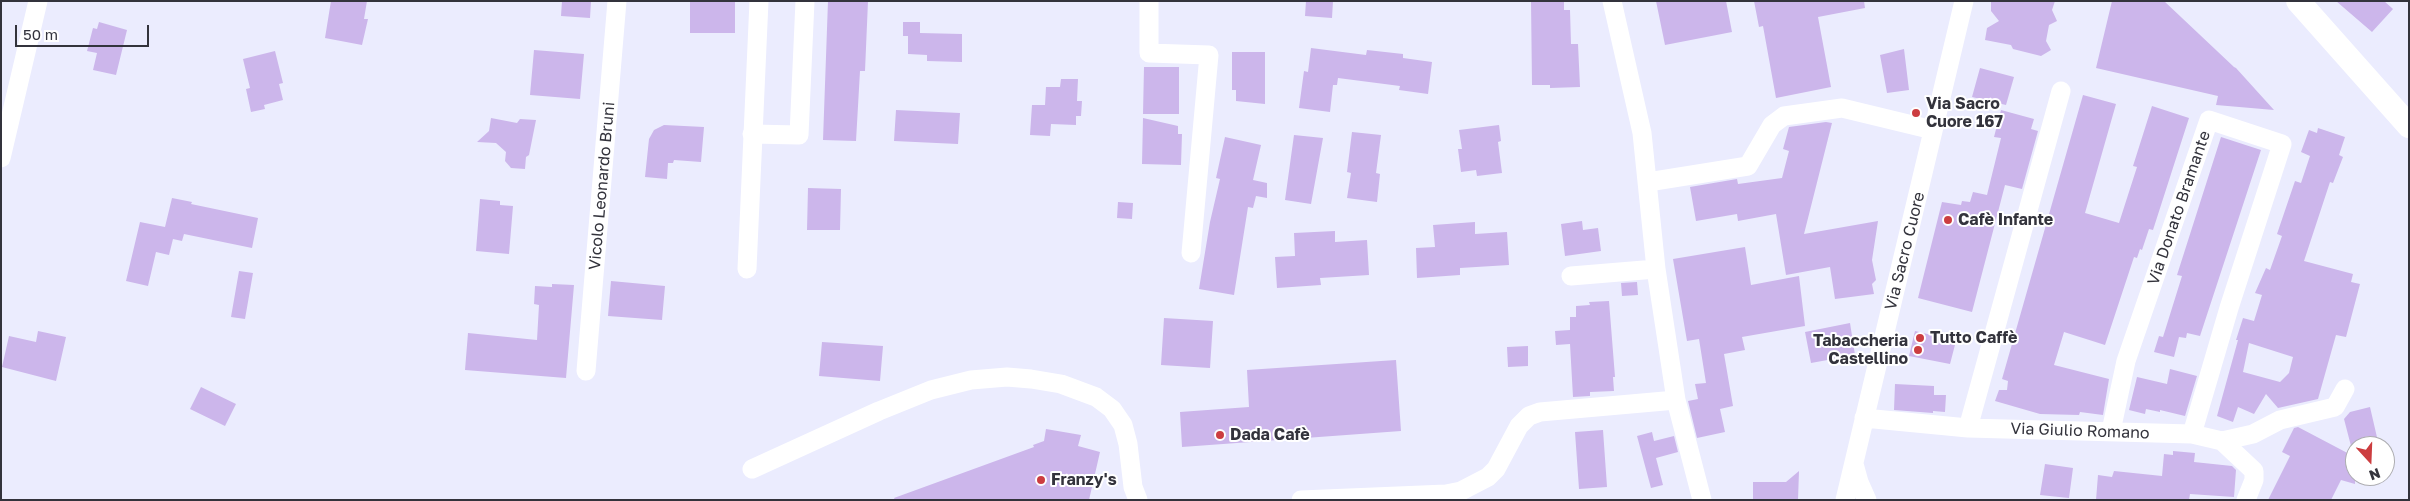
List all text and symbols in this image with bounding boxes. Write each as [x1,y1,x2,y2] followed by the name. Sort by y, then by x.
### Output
[18,15,151,47] scale bar
[23,25,58,43] text: 50 m
[1926,94,2003,132] place label: Via Sacro Cuore 167
[585,101,619,271] street label: Vicolo Leonardo Bruni
[1910,107,1922,119] marker: Via Sacro Cuore 167
[2144,128,2214,288] street label: Via Donato Bramante
[1881,190,1929,312] street label: Via Sacro Cuore
[1958,210,2053,230] place label: Cafè Infante
[1942,214,1954,226] marker: Cafè Infante
[1930,328,2018,348] place label: Tutto Caffè
[1813,331,1908,369] place label: Tabaccheria Castellino
[1914,332,1926,344] marker: Tutto Caffè
[1912,344,1924,356] marker: Tabaccheria Castellino
[2010,419,2150,443] street label: Via Giulio Romano
[1230,425,1310,445] place label: Dada Cafè
[1214,429,1226,441] marker: Dada Cafè
[2345,436,2395,486] north arrow
[2367,465,2383,484] text: N
[1051,470,1117,490] place label: Franzy's
[1035,474,1047,486] marker: Franzy's

